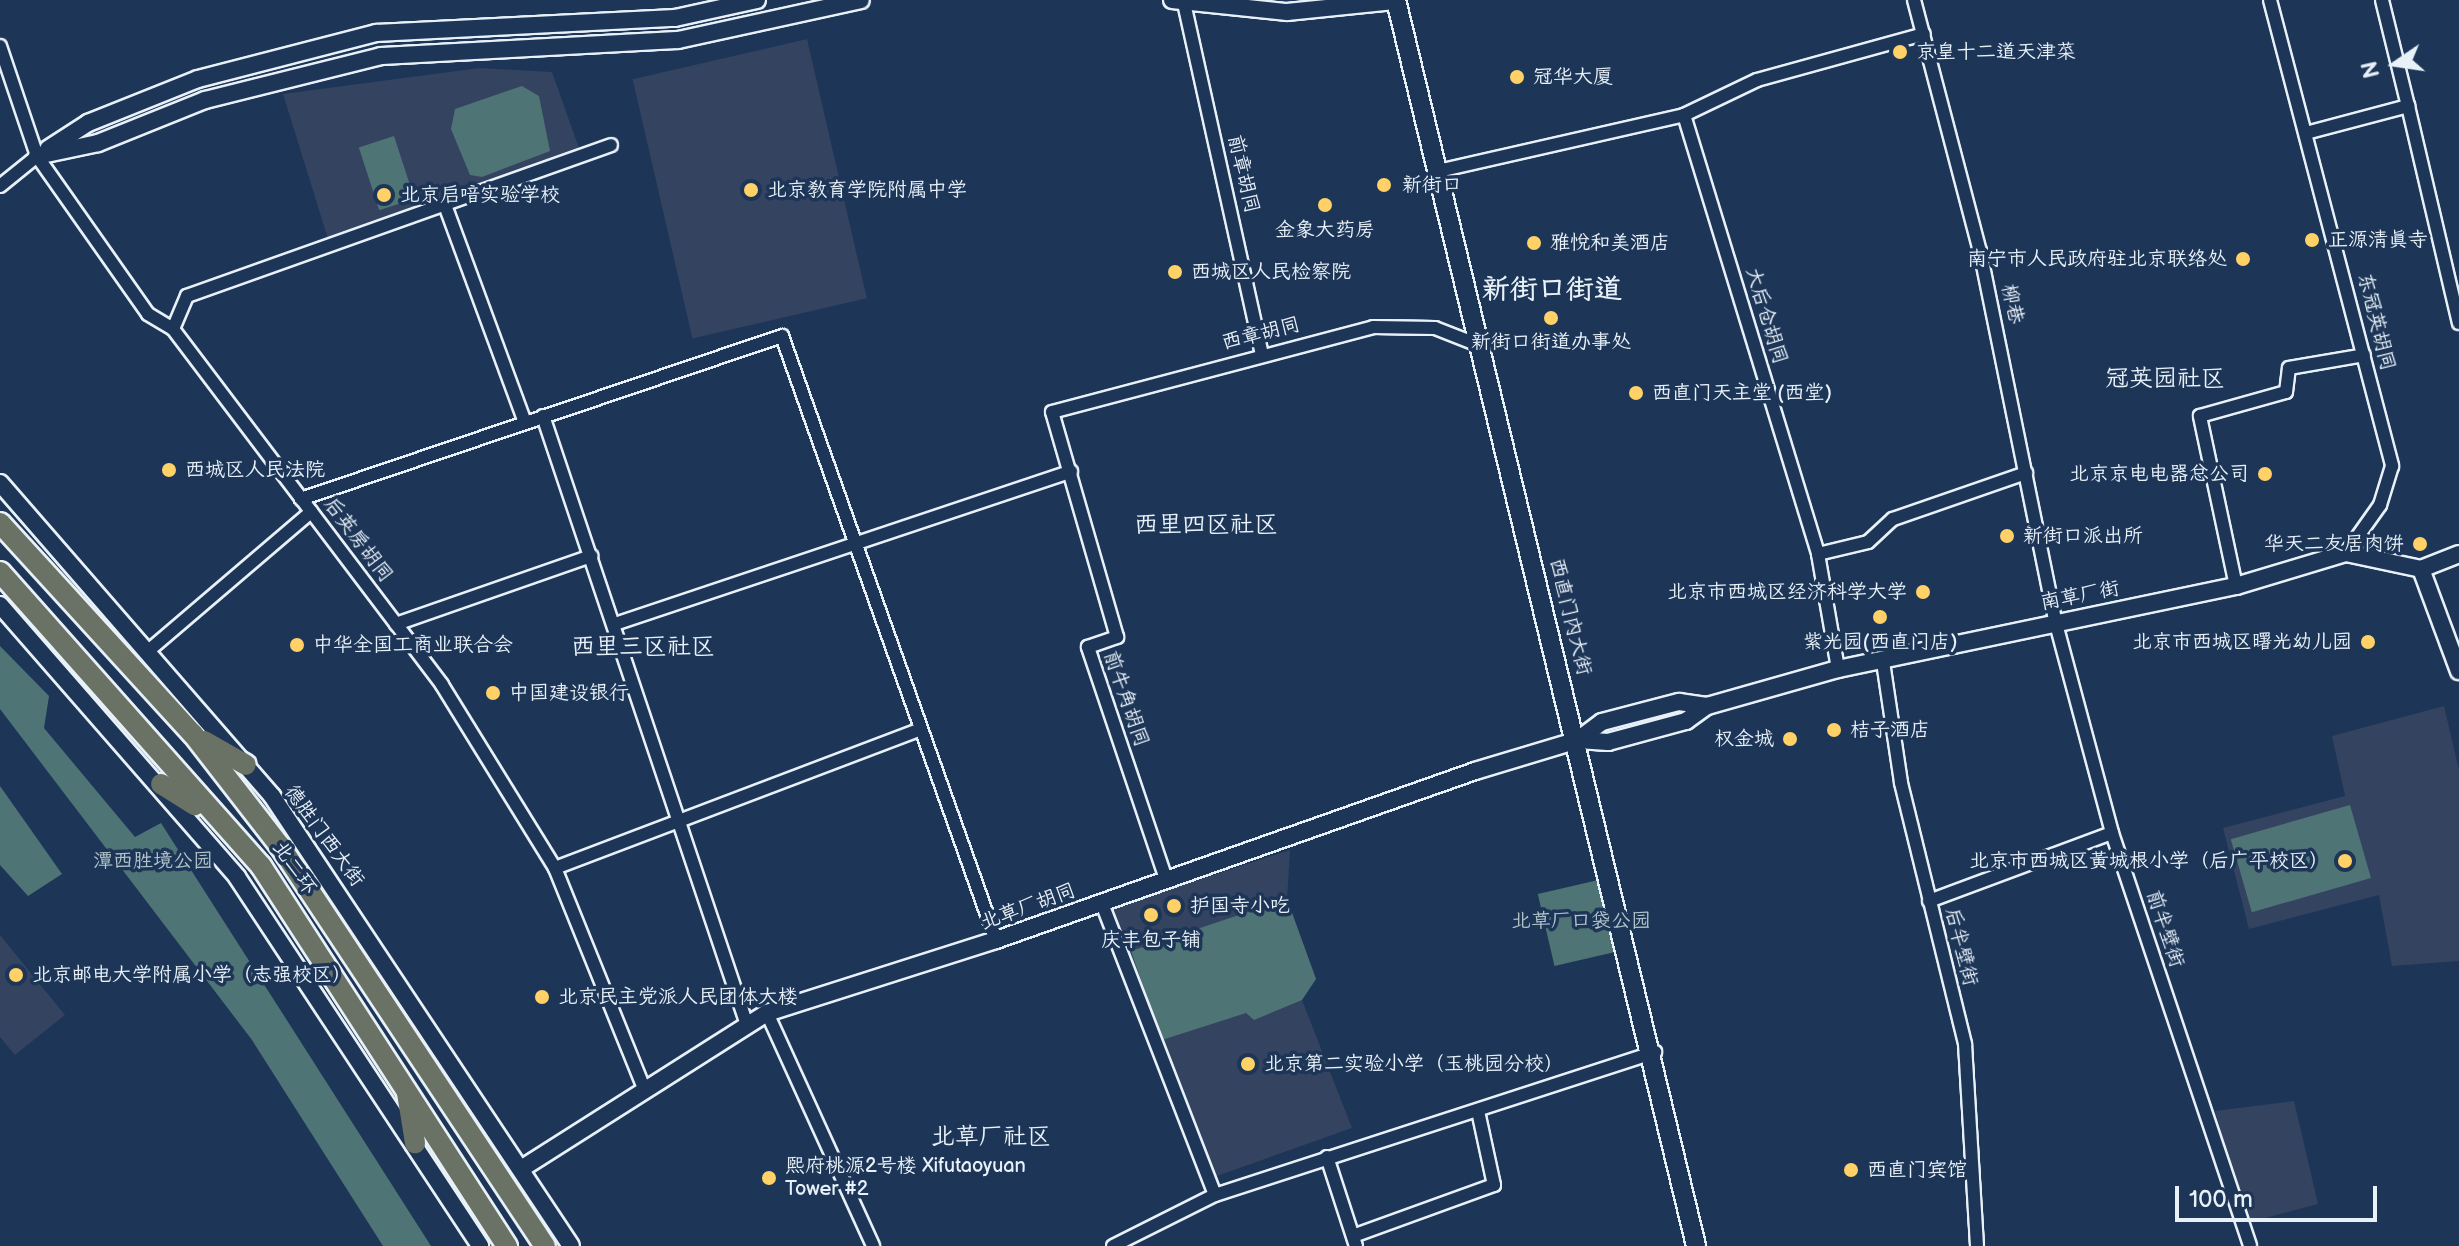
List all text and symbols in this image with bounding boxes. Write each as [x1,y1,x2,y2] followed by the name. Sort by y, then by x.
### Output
[2355,24,2435,104] north arrow
[1916,40,2076,64] place label: 京皇十二道天津菜
[1891,43,1909,61] marker: 京皇十二道天津菜
[2356,58,2386,81] text: N
[1533,65,1613,89] place label: 冠华大厦
[1508,68,1526,86] marker: 冠华大厦
[1222,132,1264,216] street label: 前章胡同
[1402,173,1462,197] place label: 新街口
[1373,174,1395,196] marker: 新街口
[767,178,967,202] place label: 北京教育学院附属中学
[742,181,760,199] marker: 北京教育学院附属中学
[400,183,560,207] place label: 北京启喑实验学校
[375,186,393,204] marker: 北京启喑实验学校
[1316,196,1334,214] marker: 金象大药房
[1275,218,1375,242] place label: 金象大药房
[2328,228,2428,252] place label: 正源清真寺
[1550,231,1670,255] place label: 雅悦和美酒店
[2303,231,2321,249] marker: 正源清真寺
[1525,234,1543,252] marker: 雅悦和美酒店
[1967,247,2227,271] place label: 南宁市人民政府驻北京联络处
[2234,250,2252,268] marker: 南宁市人民政府驻北京联络处
[1191,260,1351,284] place label: 西城区人民检察院
[1166,263,1184,281] marker: 西城区人民检察院
[1740,265,1792,367] street label: 大后仓胡同
[2352,271,2400,373] street label: 东冠英胡同
[1482,273,1622,307] district label: 新街口街道
[1996,282,2028,326] street label: 柳巷
[1542,309,1560,327] marker: 新街口街道办事处
[1219,313,1303,355] street label: 西章胡同
[1471,330,1631,354] place label: 新街口街道办事处
[2105,365,2225,393] district label: 冠英园社区
[1652,381,1832,405] place label: 西直门天主堂 (西堂)
[1627,384,1645,402] marker: 西直门天主堂 (西堂)
[185,458,325,482] place label: 西城区人民法院
[160,461,178,479] marker: 西城区人民法院
[2069,462,2249,486] place label: 北京京电电器总公司
[2256,465,2274,483] marker: 北京京电电器总公司
[318,493,398,587] street label: 后英房胡同
[1134,511,1278,539] district label: 西里四区社区
[2023,524,2143,548] place label: 新街口派出所
[1998,527,2016,545] marker: 新街口派出所
[2264,532,2404,556] place label: 华天二友居肉饼
[2411,535,2429,553] marker: 华天二友居肉饼
[1544,556,1596,678] street label: 西直门内大街
[2038,577,2122,615] street label: 南草厂街
[1667,580,1907,604] place label: 北京市西城区经济科学大学
[1914,583,1932,601] marker: 北京市西城区经济科学大学
[1871,608,1889,626] marker: 紫光园(西直门店)
[1803,630,1957,654] place label: 紫光园(西直门店)
[2132,630,2352,654] place label: 北京市西城区曙光幼儿园
[313,633,513,657] place label: 中华全国工商业联合会
[571,633,715,661] district label: 西里三区社区
[2359,633,2377,651] marker: 北京市西城区曙光幼儿园
[288,636,306,654] marker: 中华全国工商业联合会
[1098,648,1154,750] street label: 前牛角胡同
[509,681,629,705] place label: 中国建设银行
[484,684,502,702] marker: 中国建设银行
[1850,718,1930,742] place label: 桔子酒店
[1825,721,1843,739] marker: 桔子酒店
[1714,727,1774,751] place label: 权金城
[1781,730,1799,748] marker: 权金城
[279,780,369,892] street label: 德胜门西大街
[267,837,321,899] street label: 北二环
[93,849,213,873] park label: 潭西胜境公园
[1969,849,2329,873] place label: 北京市西城区黄城根小学（后广平校区）
[2336,852,2354,870] marker: 北京市西城区黄城根小学（后广平校区）
[977,879,1079,935] street label: 北草厂胡同
[2141,887,2189,971] street label: 前半壁街
[1190,894,1290,918] place label: 护国寺小吃
[1165,897,1183,915] marker: 护国寺小吃
[1940,905,1982,989] street label: 后半壁街
[1142,906,1160,924] marker: 庆丰包子铺
[1511,909,1651,933] park label: 北草厂口袋公园
[1101,928,1201,952] place label: 庆丰包子铺
[32,963,352,987] place label: 北京邮电大学附属小学（志强校区）
[7,966,25,984] marker: 北京邮电大学附属小学（志强校区）
[558,985,798,1009] place label: 北京民主党派人民团体大楼
[533,988,551,1006] marker: 北京民主党派人民团体大楼
[1264,1052,1564,1076] place label: 北京第二实验小学（玉桃园分校）
[1239,1055,1257,1073] marker: 北京第二实验小学（玉桃园分校）
[931,1123,1051,1151] district label: 北草厂社区
[785,1154,1026,1201] place label: 熙府桃源2号楼 Xifutaoyuan Tower #2
[1867,1158,1967,1182] place label: 西直门宾馆
[1842,1161,1860,1179] marker: 西直门宾馆
[760,1169,778,1187] marker: 熙府桃源2号楼 Xifutaoyuan Tower #2
[2179,1170,2381,1220] scale bar
[2189,1185,2253,1214] text: 100 m

